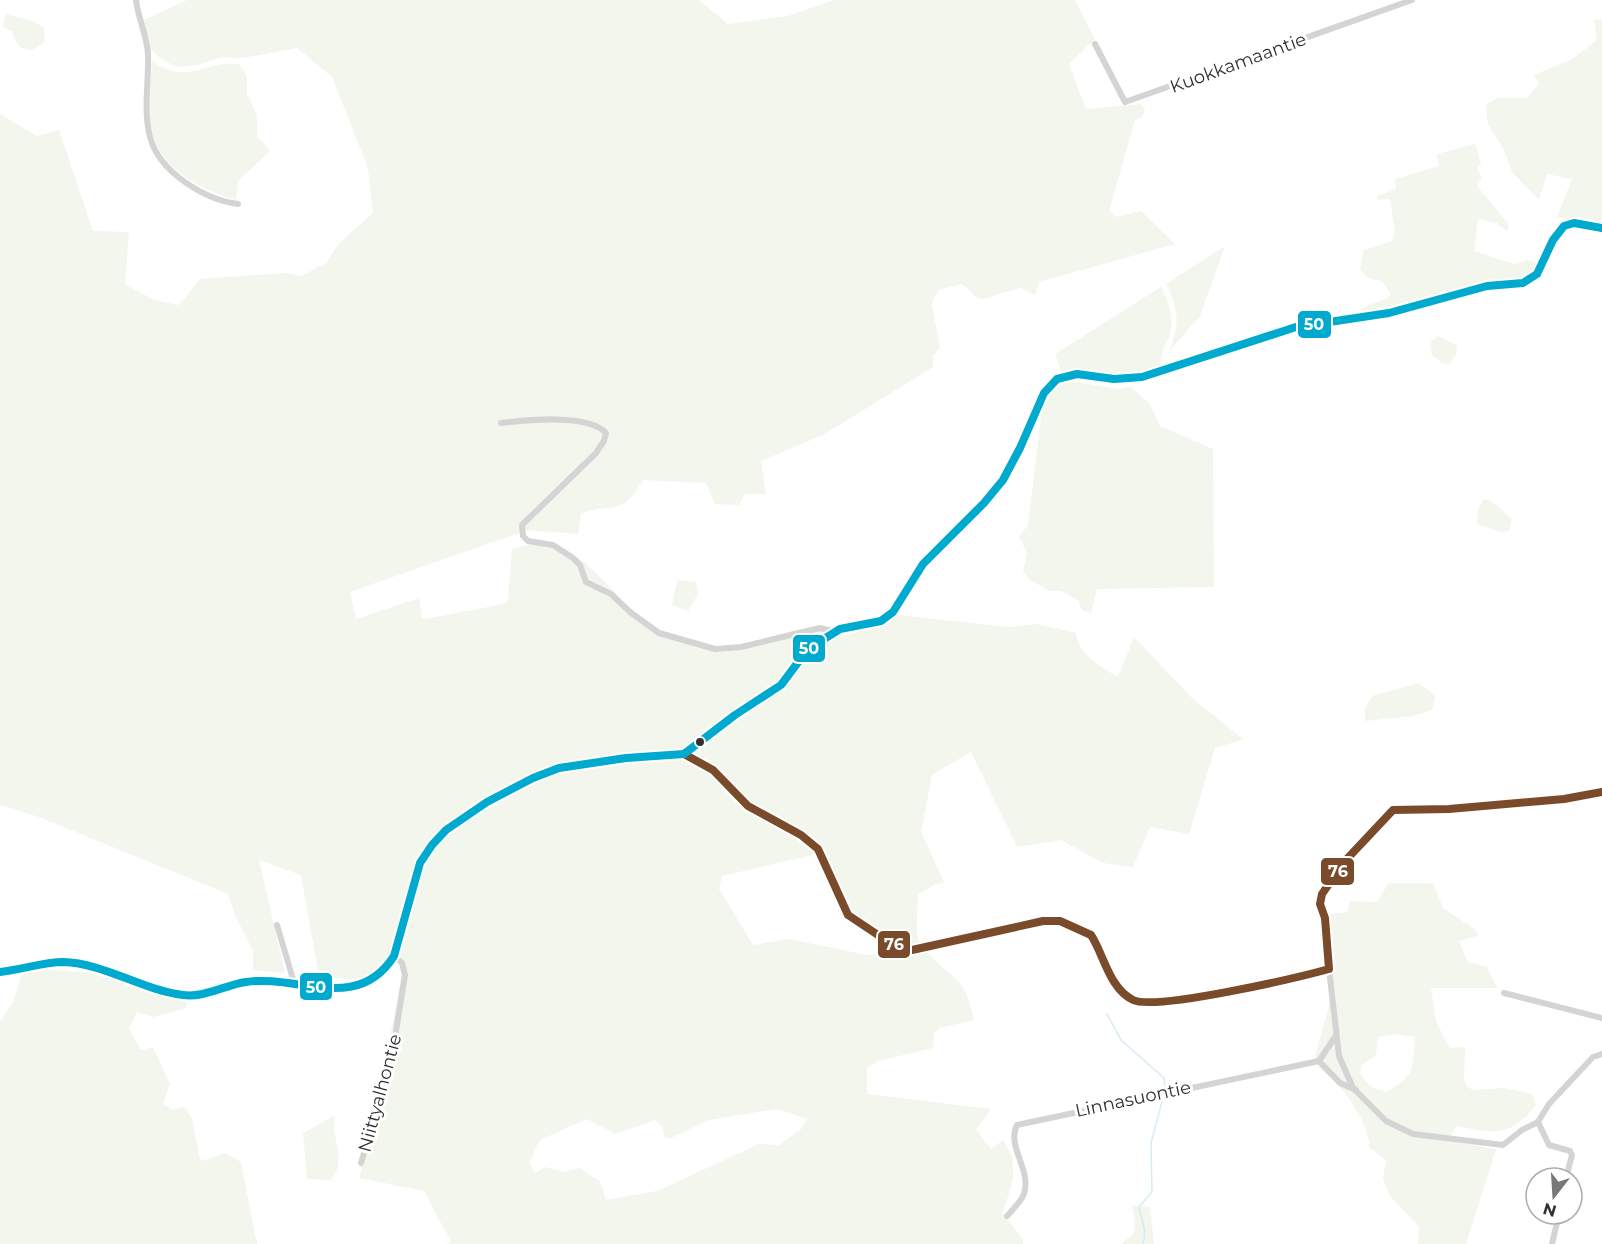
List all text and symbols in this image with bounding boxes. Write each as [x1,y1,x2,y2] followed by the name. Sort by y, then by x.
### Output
[1167,28,1309,98] street label: Kuokkamaantie
[1297,310,1332,339] line badge: 50
[1304,315,1324,334] text: 50
[792,634,826,663] line badge: 50
[799,639,819,658] text: 50
[694,736,706,748] unlabelled marker
[1320,857,1355,886] line badge: 76
[1328,862,1348,881] text: 76
[877,930,911,959] line badge: 76
[884,935,904,954] text: 76
[299,972,333,1001] line badge: 50
[306,978,326,997] text: 50
[354,1031,406,1154] street label: Niittyalhontie
[1073,1076,1193,1122] street label: Linnasuontie
[1524,1166,1584,1226] north arrow
[1541,1199,1559,1221] text: N

